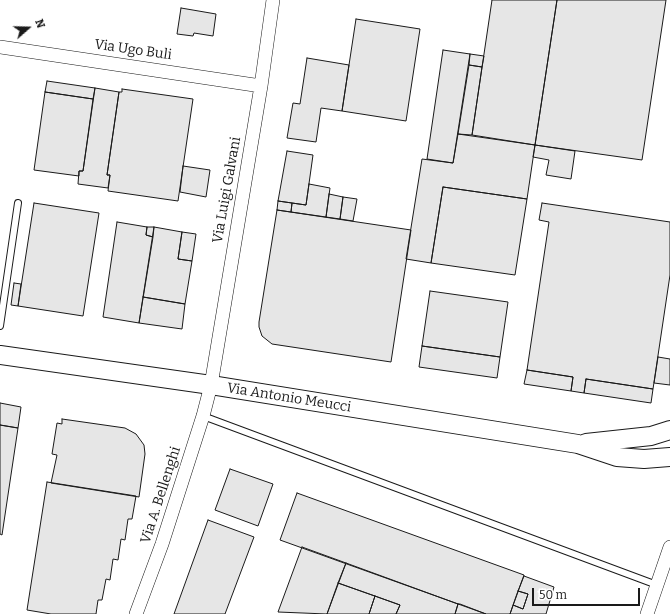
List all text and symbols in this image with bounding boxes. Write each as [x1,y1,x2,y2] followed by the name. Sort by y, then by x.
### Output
[8,8,48,48] north arrow
[32,18,47,30] text: N
[93,36,173,64] street label: Via Ugo Buli
[209,135,245,245] street label: Via Luigi Galvani
[226,380,352,416] street label: Via Antonio Meucci
[137,444,185,546] street label: Via A. Bellenghi
[534,580,642,606] scale bar
[539,588,567,602] text: 50 m

